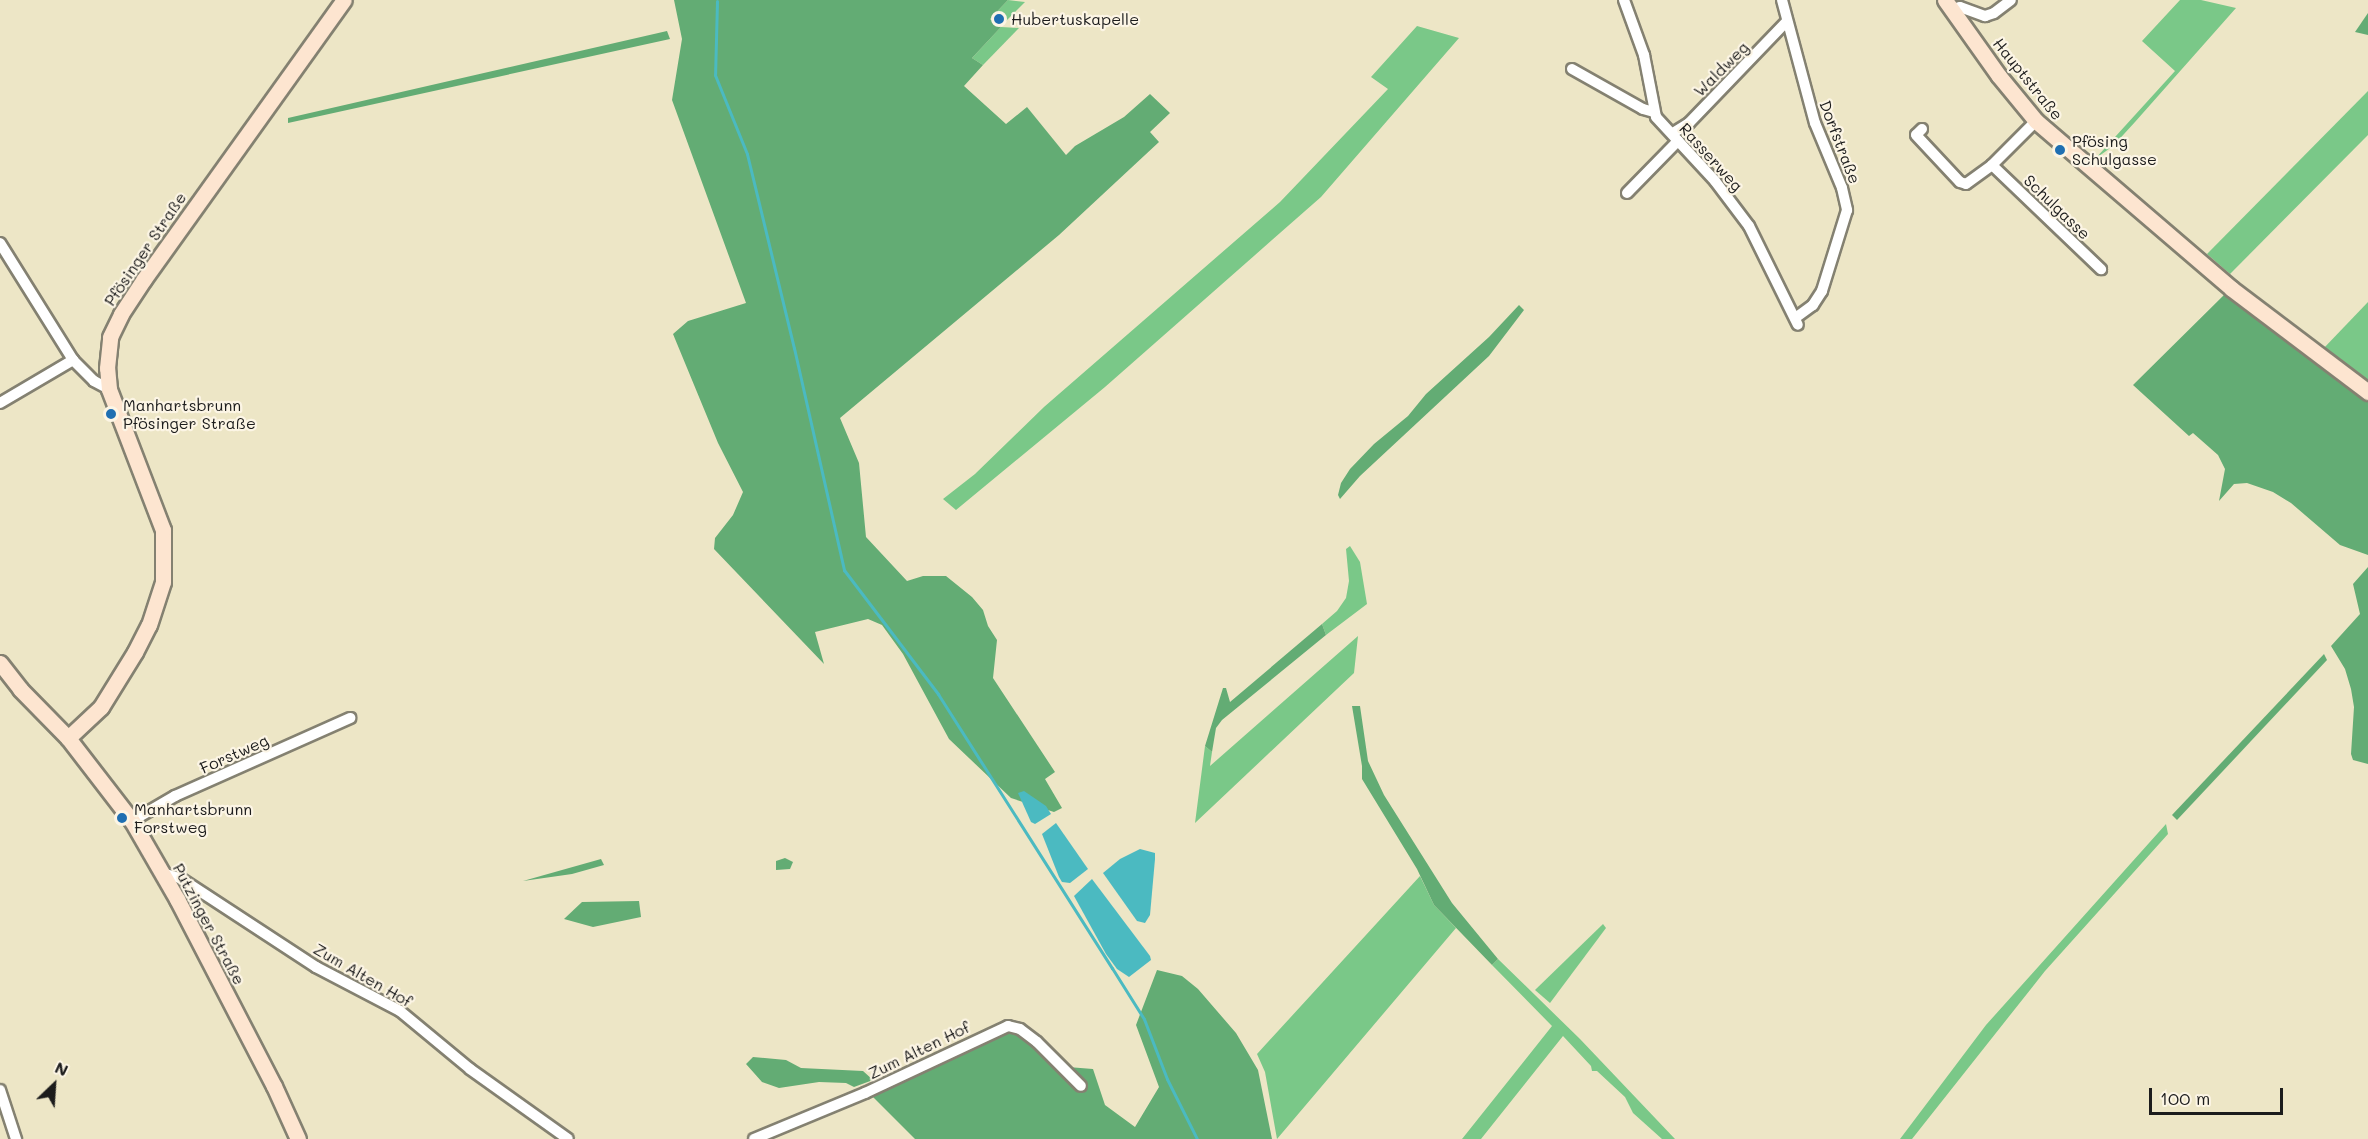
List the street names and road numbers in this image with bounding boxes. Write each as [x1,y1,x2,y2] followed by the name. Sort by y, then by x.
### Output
[1989,34,2067,124] street label: Hauptstraße
[1690,38,1752,100] street label: Waldweg
[1815,98,1865,186] street label: Dorfstraße
[1675,119,1747,195] street label: Rasserweg
[2020,171,2094,243] street label: Schulgasse
[100,189,190,309] street label: Pfösinger Straße
[197,730,271,778] street label: Forstweg
[169,860,249,988] street label: Putzinger Straße
[310,939,416,1011] street label: Zum Alten Hof
[865,1017,973,1083] street label: Zum Alten Hof

